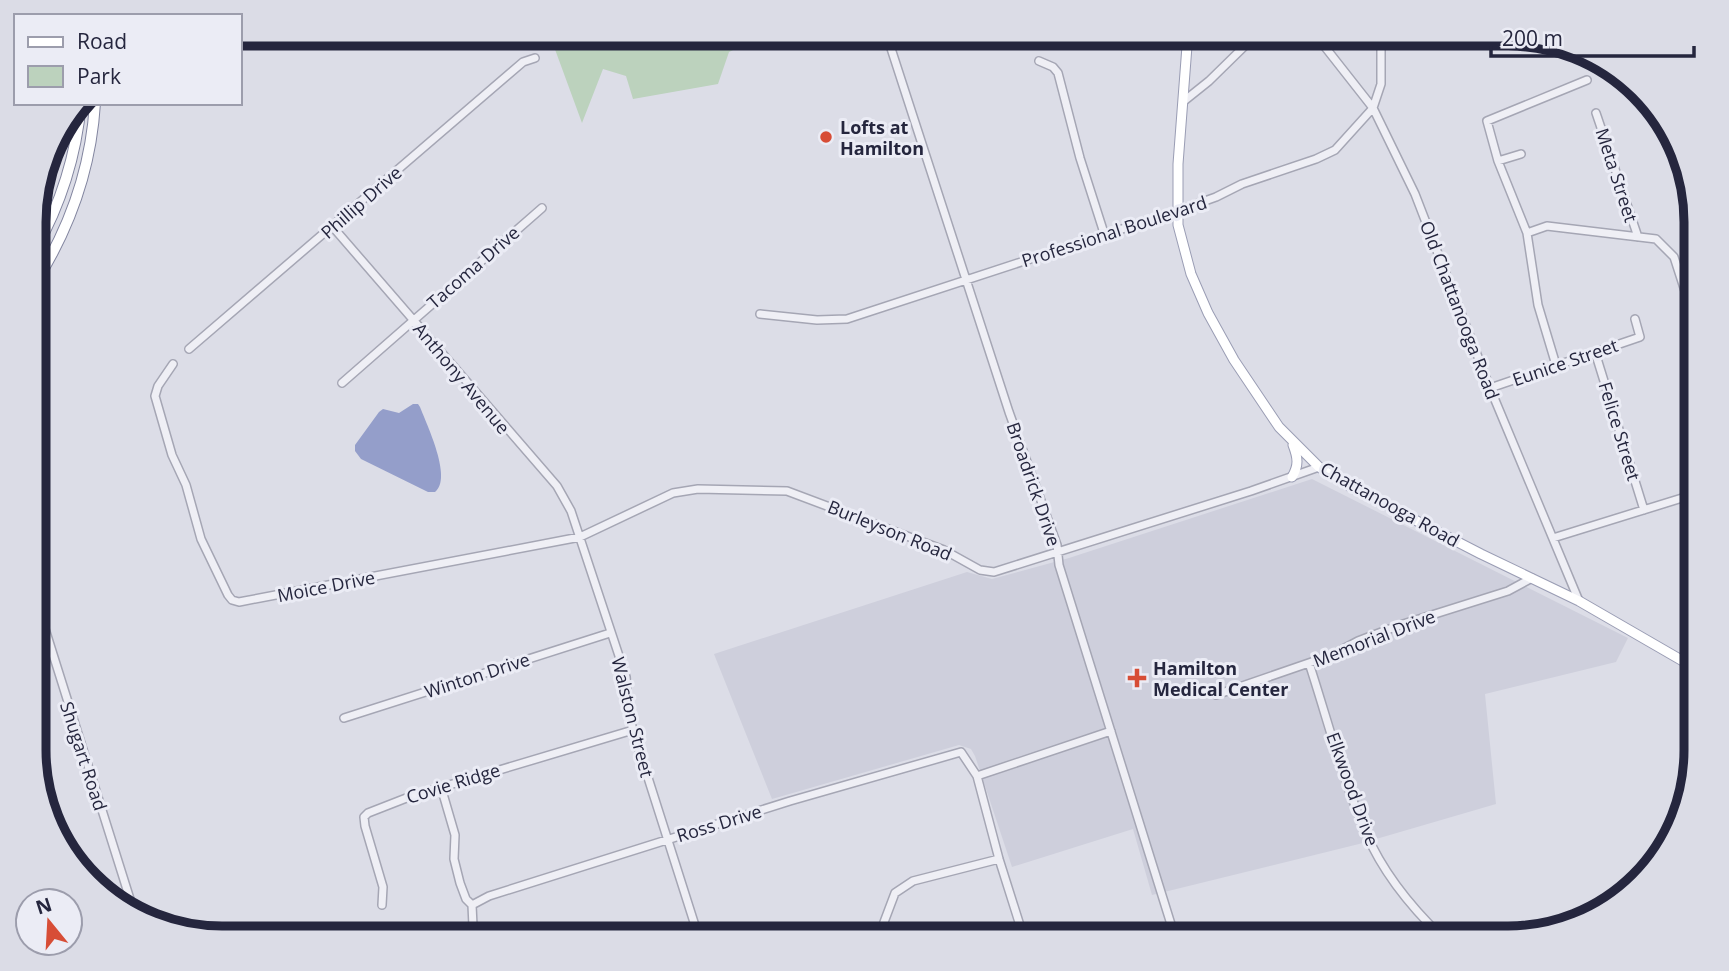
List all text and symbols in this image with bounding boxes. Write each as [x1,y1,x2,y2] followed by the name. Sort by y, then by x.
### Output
[14,14,242,105] legend
[1491,14,1694,58] scale bar
[1502,24,1563,52] text: 200 m
[77,27,127,55] text: Road
[77,62,121,90] text: Park
[840,115,924,160] place label: Lofts at Hamilton
[1590,125,1644,225] street label: Meta Street
[818,129,834,145] marker: Lofts at Hamilton
[315,160,407,244] street label: Phillip Drive
[1018,190,1210,272] street label: Professional Boulevard
[1415,217,1505,403] street label: Old Chattanooga Road
[422,220,524,314] street label: Tacoma Drive
[408,317,516,439] street label: Anthony Avenue
[1509,333,1621,391] street label: Eunice Street
[1594,379,1646,483] street label: Felice Street
[1002,419,1066,549] street label: Broadrick Drive
[1316,456,1464,552] street label: Chattanooga Road
[824,494,956,566] street label: Burleyson Road
[275,565,377,607] street label: Moice Drive
[1309,604,1439,672] street label: Memorial Drive
[421,647,533,703] street label: Winton Drive
[606,654,660,780] street label: Walston Street
[1153,656,1288,701] place label: Hamilton Medical Center
[1127,668,1147,688] marker: Hamilton Medical Center
[55,698,113,814] street label: Shugart Road
[1321,729,1385,849] street label: Elkwood Drive
[403,757,503,809] street label: Covie Ridge
[673,799,765,847] street label: Ross Drive
[14,887,84,957] north arrow
[32,891,55,921] text: N

